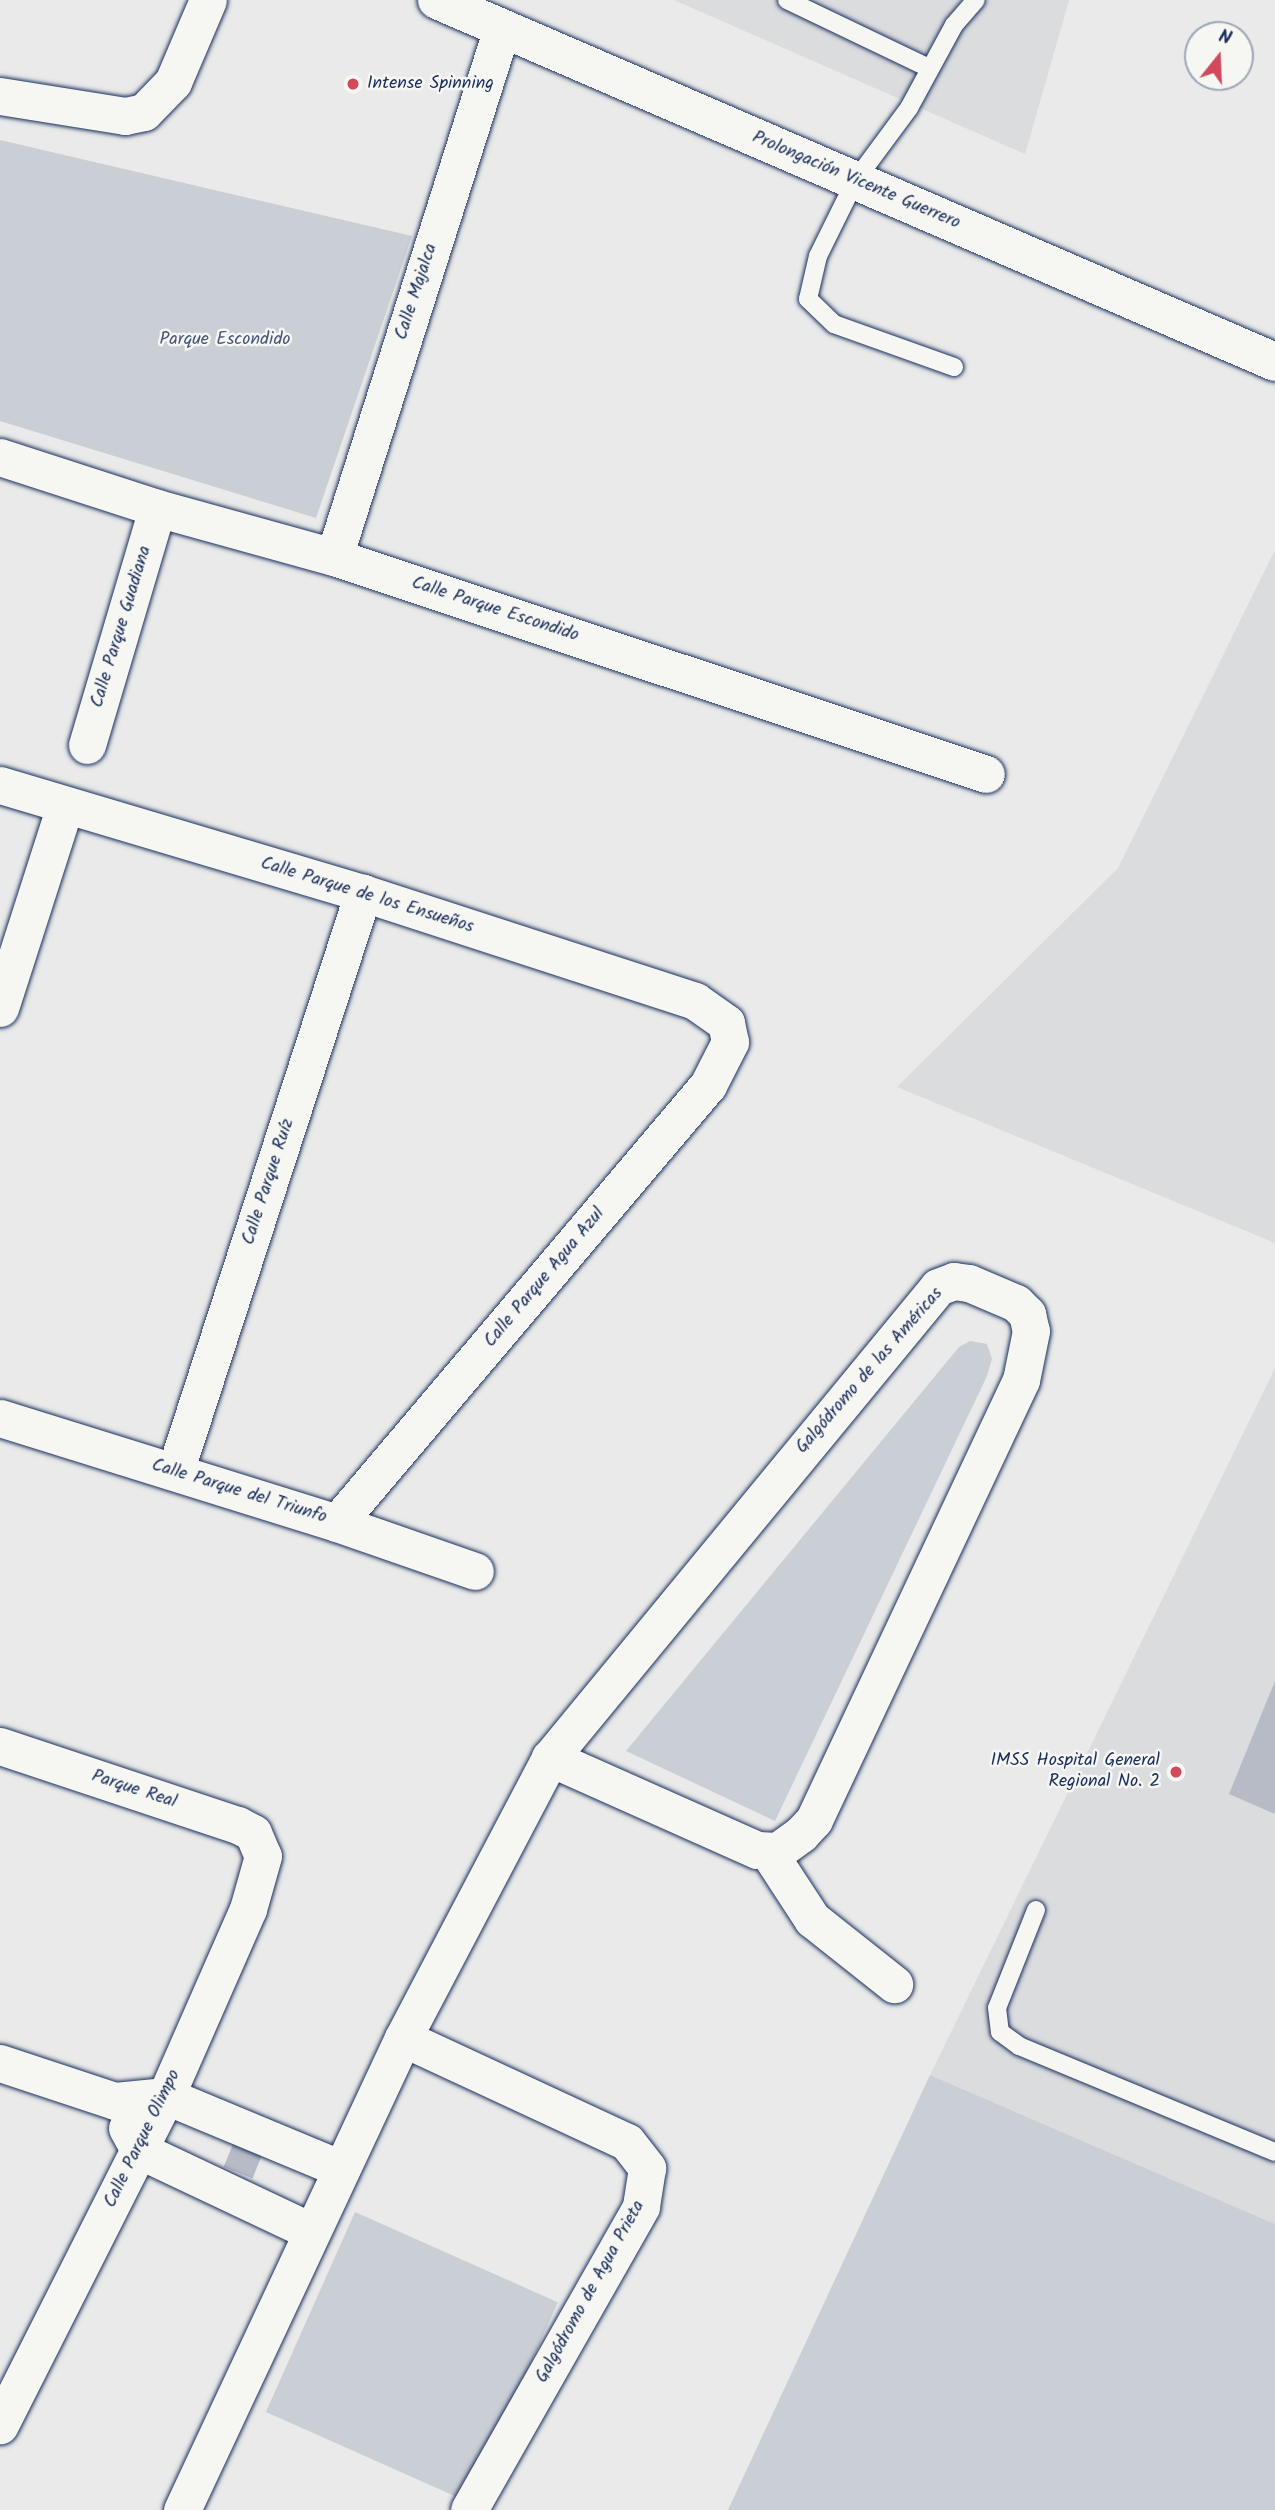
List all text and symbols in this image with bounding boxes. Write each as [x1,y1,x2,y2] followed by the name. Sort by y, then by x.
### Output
[1184,21,1254,91] north arrow
[1215,22,1235,54] text: N
[367,73,494,95] place label: Intense Spinning
[345,76,361,92] marker: Intense Spinning
[749,127,963,235] street label: Prolongación Vicente Guerrero
[391,241,443,343] street label: Calle Majalca
[159,329,291,351] park label: Parque Escondido
[87,544,157,710] street label: Calle Parque Guadiana
[409,573,581,647] street label: Calle Parque Escondido
[258,853,476,939] street label: Calle Parque de los Ensueños
[238,1116,300,1248] street label: Calle Parque Ruíz
[480,1204,610,1352] street label: Calle Parque Agua Azul
[792,1284,948,1458] street label: Galgódromo de las Américas
[149,1455,329,1529] street label: Calle Parque del Triunfo
[990,1751,1160,1794] place label: IMSS Hospital General Regional No. 2
[1166,1762,1186,1782] marker: IMSS Hospital General Regional No. 2
[89,1766,179,1814] street label: Parque Real
[100,2066,186,2212] street label: Calle Parque Olimpo
[532,2197,650,2387] street label: Galgódromo de Agua Prieta

